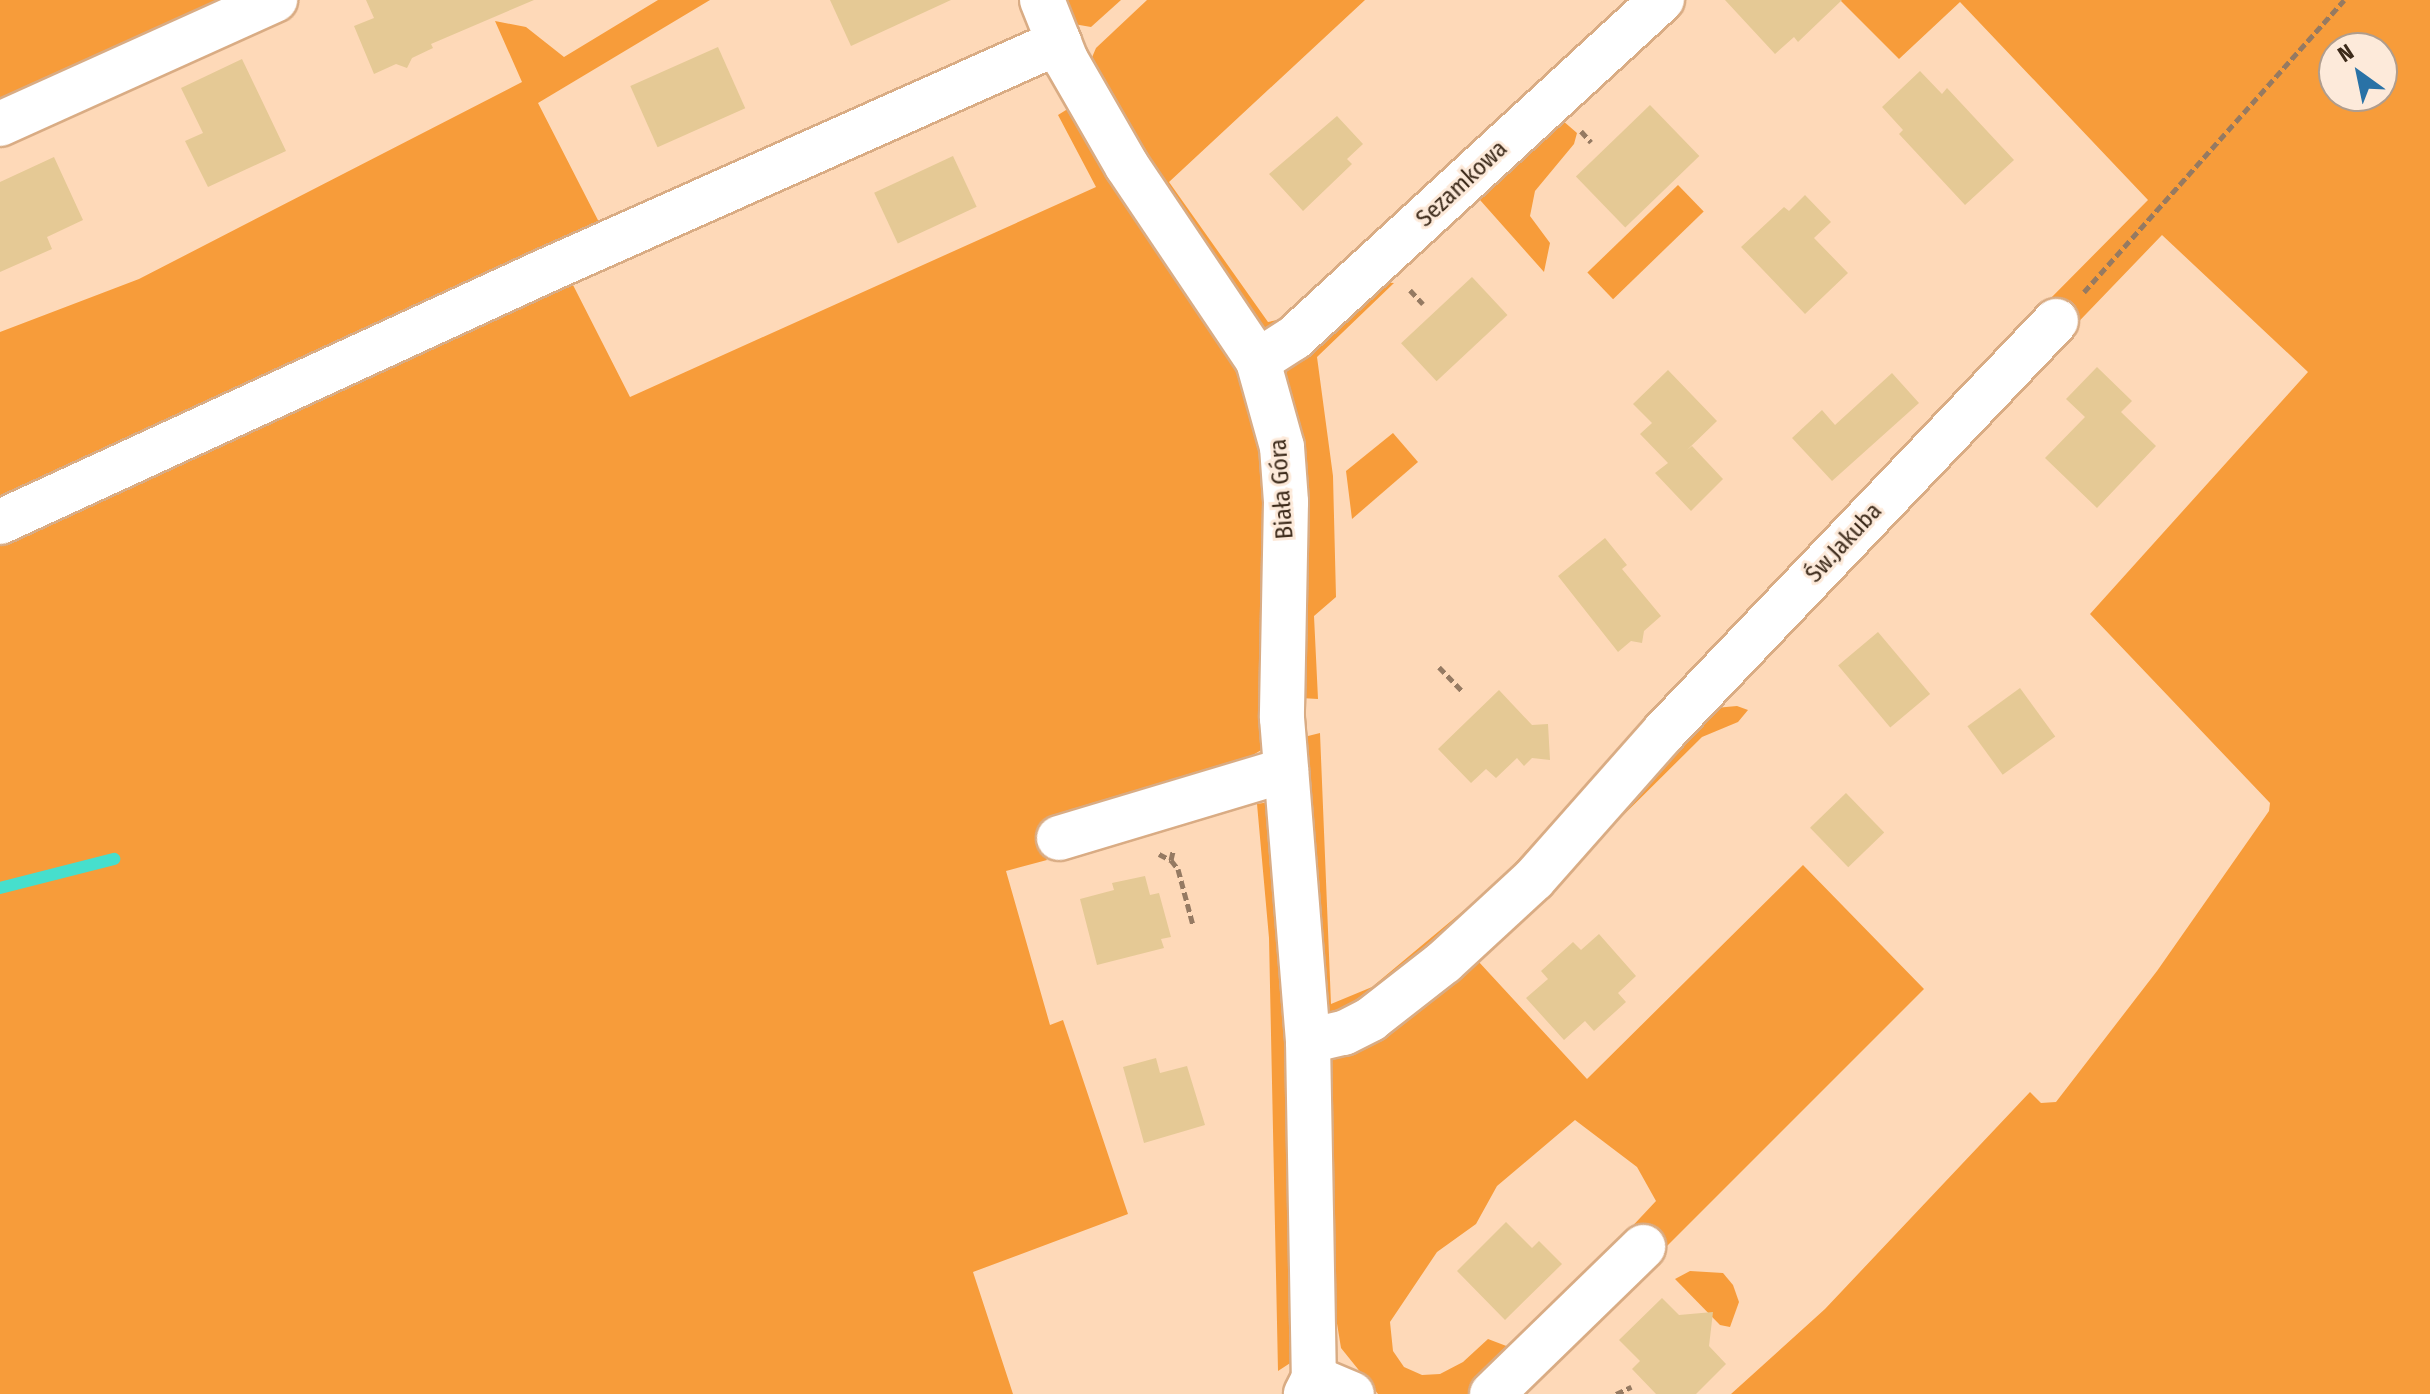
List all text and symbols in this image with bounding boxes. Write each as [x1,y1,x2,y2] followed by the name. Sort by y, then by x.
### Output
[2318,32,2398,112] north arrow
[2333,38,2359,68] text: N
[1411,135,1513,233] street label: Sezamkowa
[1264,438,1300,540] street label: Biała Góra
[1800,497,1888,589] street label: Św.Jakuba

